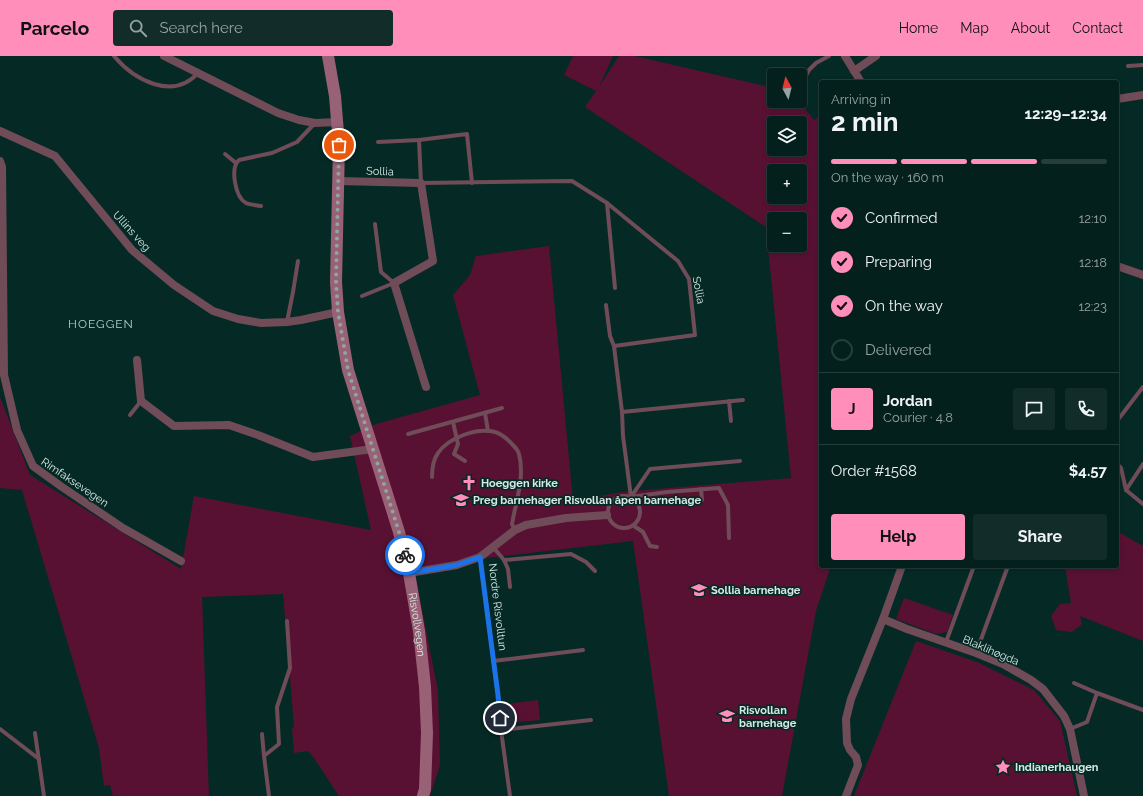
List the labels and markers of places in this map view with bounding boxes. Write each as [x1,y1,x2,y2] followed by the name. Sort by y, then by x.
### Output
[322,128,356,162] pin
[460,474,478,492] church icon: Hoeggen kirke
[481,477,558,490] place label: Hoeggen kirke
[452,491,470,509] school or university icon: Preg barnehager Risvollan åpen barnehage
[473,494,702,507] place label: Preg barnehager Risvollan åpen barnehage
[690,581,708,599] school or university icon: Sollia barnehage
[711,584,801,597] place label: Sollia barnehage
[483,701,517,735] pin
[739,704,797,730] place label: Risvollan barnehage
[718,707,736,725] school or university icon: Risvollan barnehage
[994,758,1012,776] place icon: Indianerhaugen
[1015,761,1099,774] place label: Indianerhaugen

